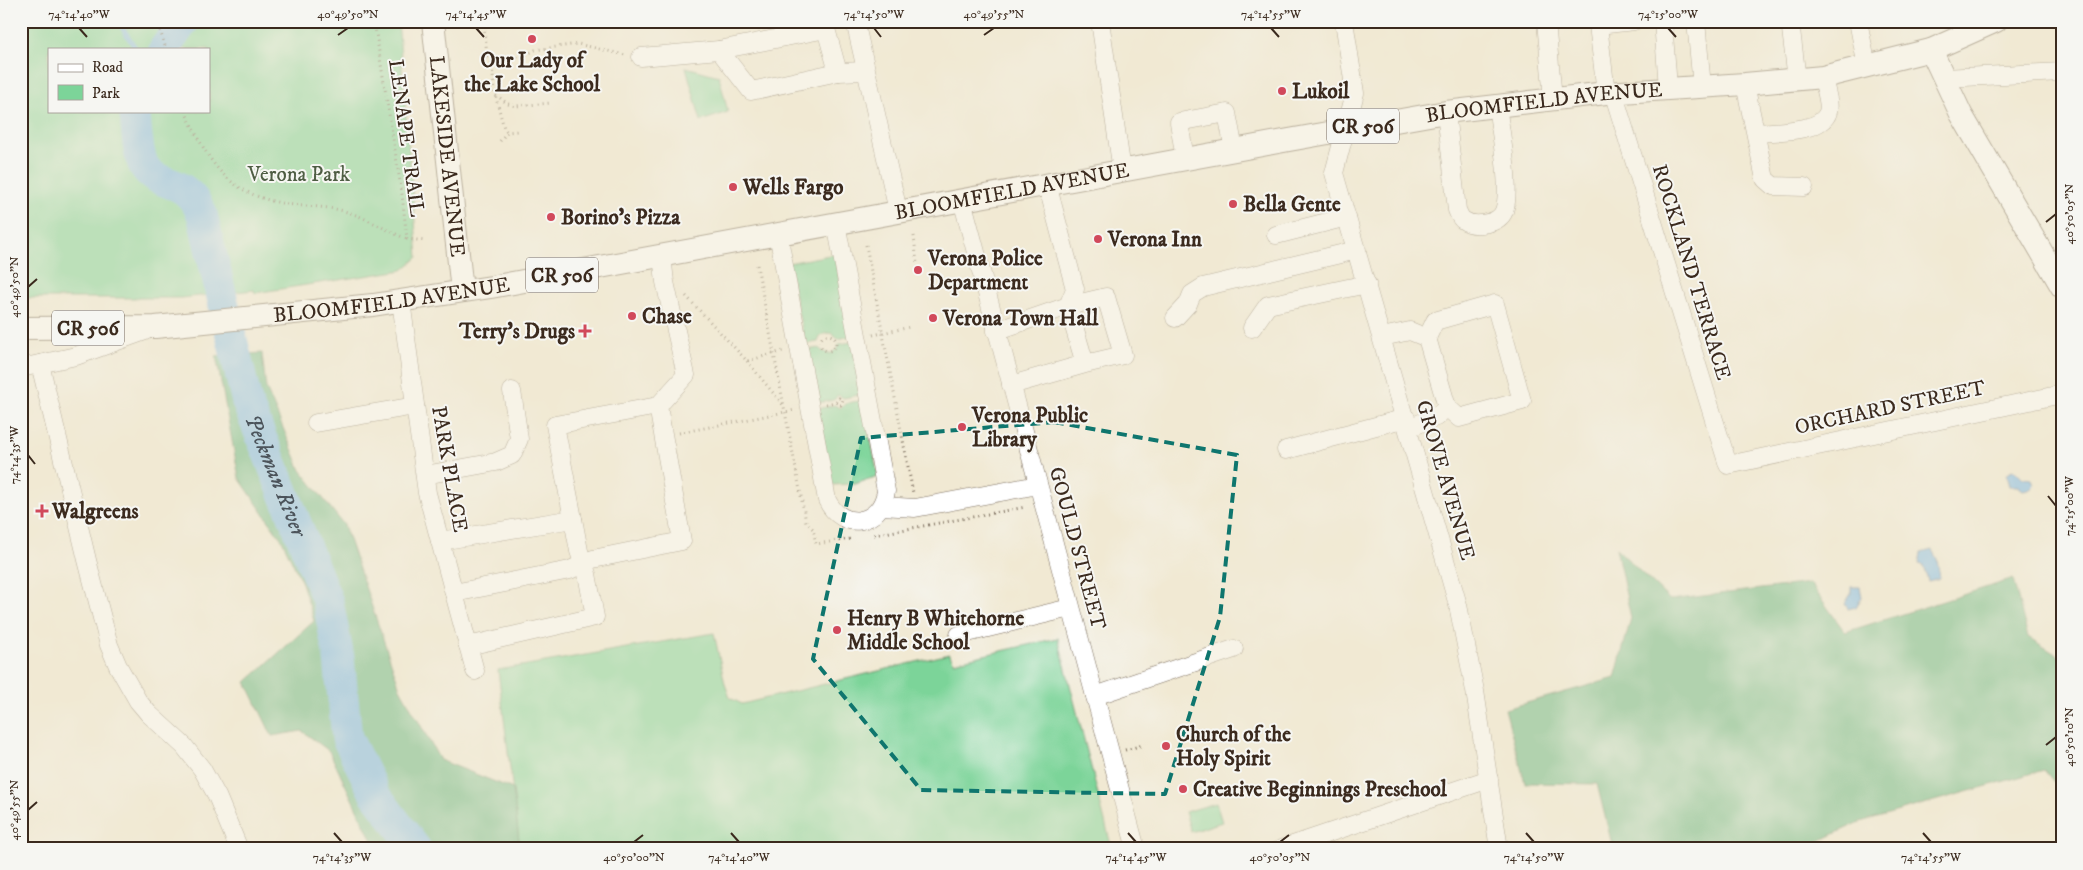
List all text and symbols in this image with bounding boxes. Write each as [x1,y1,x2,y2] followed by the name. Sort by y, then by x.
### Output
[48,7,111,22] text: 74°14'40"W
[317,7,379,22] text: 40°49'50"N
[446,7,508,22] text: 74°14'45"W
[844,7,905,22] text: 74°14'50"W
[964,7,1025,22] text: 40°49'55"N
[1241,7,1302,22] text: 74°14'55"W
[1638,7,1699,22] text: 74°15'00"W
[526,33,538,45] marker: Our Lady of the Lake School
[48,48,210,112] legend
[464,48,601,98] place label: Our Lady of the Lake School
[423,54,470,258] street label: LAKESIDE AVENUE
[92,58,124,77] text: Road
[382,58,430,219] street label: LENAPE TRAIL
[1424,77,1663,129] street label: BLOOMFIELD AVENUE
[1292,79,1350,105] place label: Lukoil
[92,84,121,103] text: Park
[1276,85,1288,97] marker: Lukoil
[1327,108,1399,144] road number: CR 506
[892,158,1132,226] street label: BLOOMFIELD AVENUE
[1646,161,1736,384] street label: ROCKLAND TERRACE
[247,162,351,188] park label: Verona Park
[742,175,843,201] place label: Wells Fargo
[727,181,739,193] marker: Wells Fargo
[2062,183,2077,244] text: 40°50'05"N
[1243,192,1341,218] place label: Bella Gente
[1227,198,1239,210] marker: Bella Gente
[561,205,681,231] place label: Borino's Pizza
[545,211,557,223] marker: Borino's Pizza
[1107,227,1203,253] place label: Verona Inn
[1092,233,1104,245] marker: Verona Inn
[927,246,1043,296] place label: Verona Police Department
[7,256,22,318] text: 40°49'50"N
[526,258,598,292] road number: CR 506
[912,264,924,276] marker: Verona Police Department
[272,272,512,329] street label: BLOOMFIELD AVENUE
[642,304,692,330] place label: Chase
[942,306,1099,332] place label: Verona Town Hall
[52,310,124,346] road number: CR 506
[626,310,638,322] marker: Chase
[927,312,939,324] marker: Verona Town Hall
[458,319,575,345] place label: Terry's Drugs
[579,325,591,337] marker: Terry's Drugs
[1793,375,1988,441] street label: ORCHARD STREET
[1410,397,1480,563] street label: GROVE AVENUE
[971,403,1088,453] place label: Verona Public Library
[425,404,473,535] street label: PARK PLACE
[238,411,313,543] water label: Peckman River
[956,421,968,433] marker: Verona Public Library
[7,425,22,484] text: 74°14'35"W
[1043,464,1111,633] street label: GOULD STREET
[2062,475,2077,536] text: 74°15'00"W
[51,499,139,525] place label: Walgreens
[36,505,48,517] marker: Walgreens
[847,606,1024,656] place label: Henry B Whitehorne Middle School
[831,624,843,636] marker: Henry B Whitehorne Middle School
[2062,707,2077,767] text: 40°50'10"N
[1176,722,1291,772] place label: Church of the Holy Spirit
[1160,740,1172,752] marker: Church of the Holy Spirit
[1193,777,1448,803] place label: Creative Beginnings Preschool
[7,779,22,840] text: 40°49'55"N
[1177,783,1189,795] marker: Creative Beginnings Preschool
[313,850,372,865] text: 74°14'35"W
[603,850,665,865] text: 40°50'00"N
[708,850,771,865] text: 74°14'40"W
[1106,850,1168,865] text: 74°14'45"W
[1250,850,1311,865] text: 40°50'05"N
[1504,850,1565,865] text: 74°14'50"W
[1901,850,1962,865] text: 74°14'55"W

